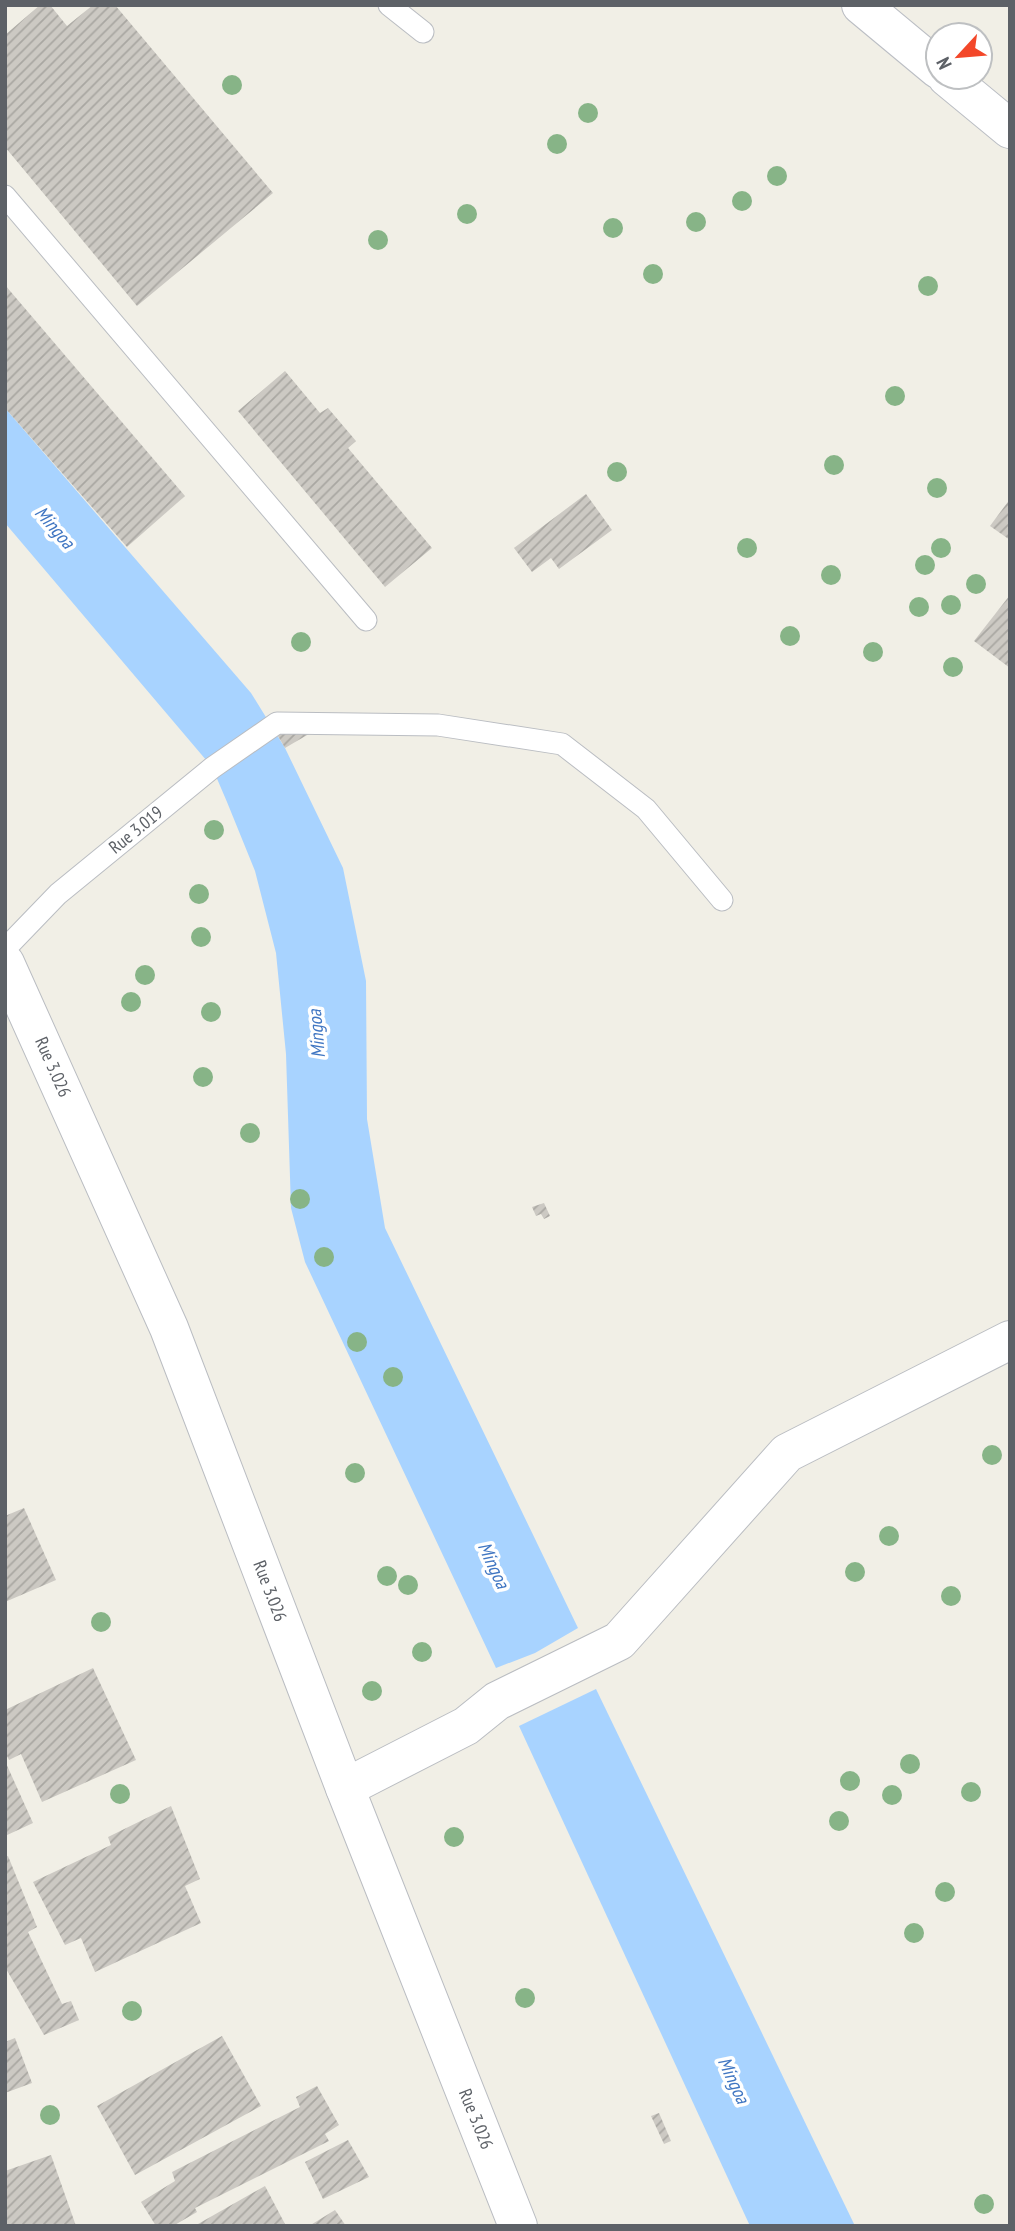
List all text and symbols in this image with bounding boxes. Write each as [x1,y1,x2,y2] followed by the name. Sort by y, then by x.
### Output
[924,21,994,91] north arrow
[931,54,957,73] text: N
[30,501,81,554] water label: Mingoa
[104,801,168,858] street label: Rue 3.019
[302,1007,330,1059] water label: Mingoa
[30,1033,77,1100] street label: Rue 3.026
[473,1538,516,1593] water label: Mingoa
[248,1557,293,1624] street label: Rue 3.026
[713,2053,756,2108] water label: Mingoa
[454,2085,499,2152] street label: Rue 3.026

